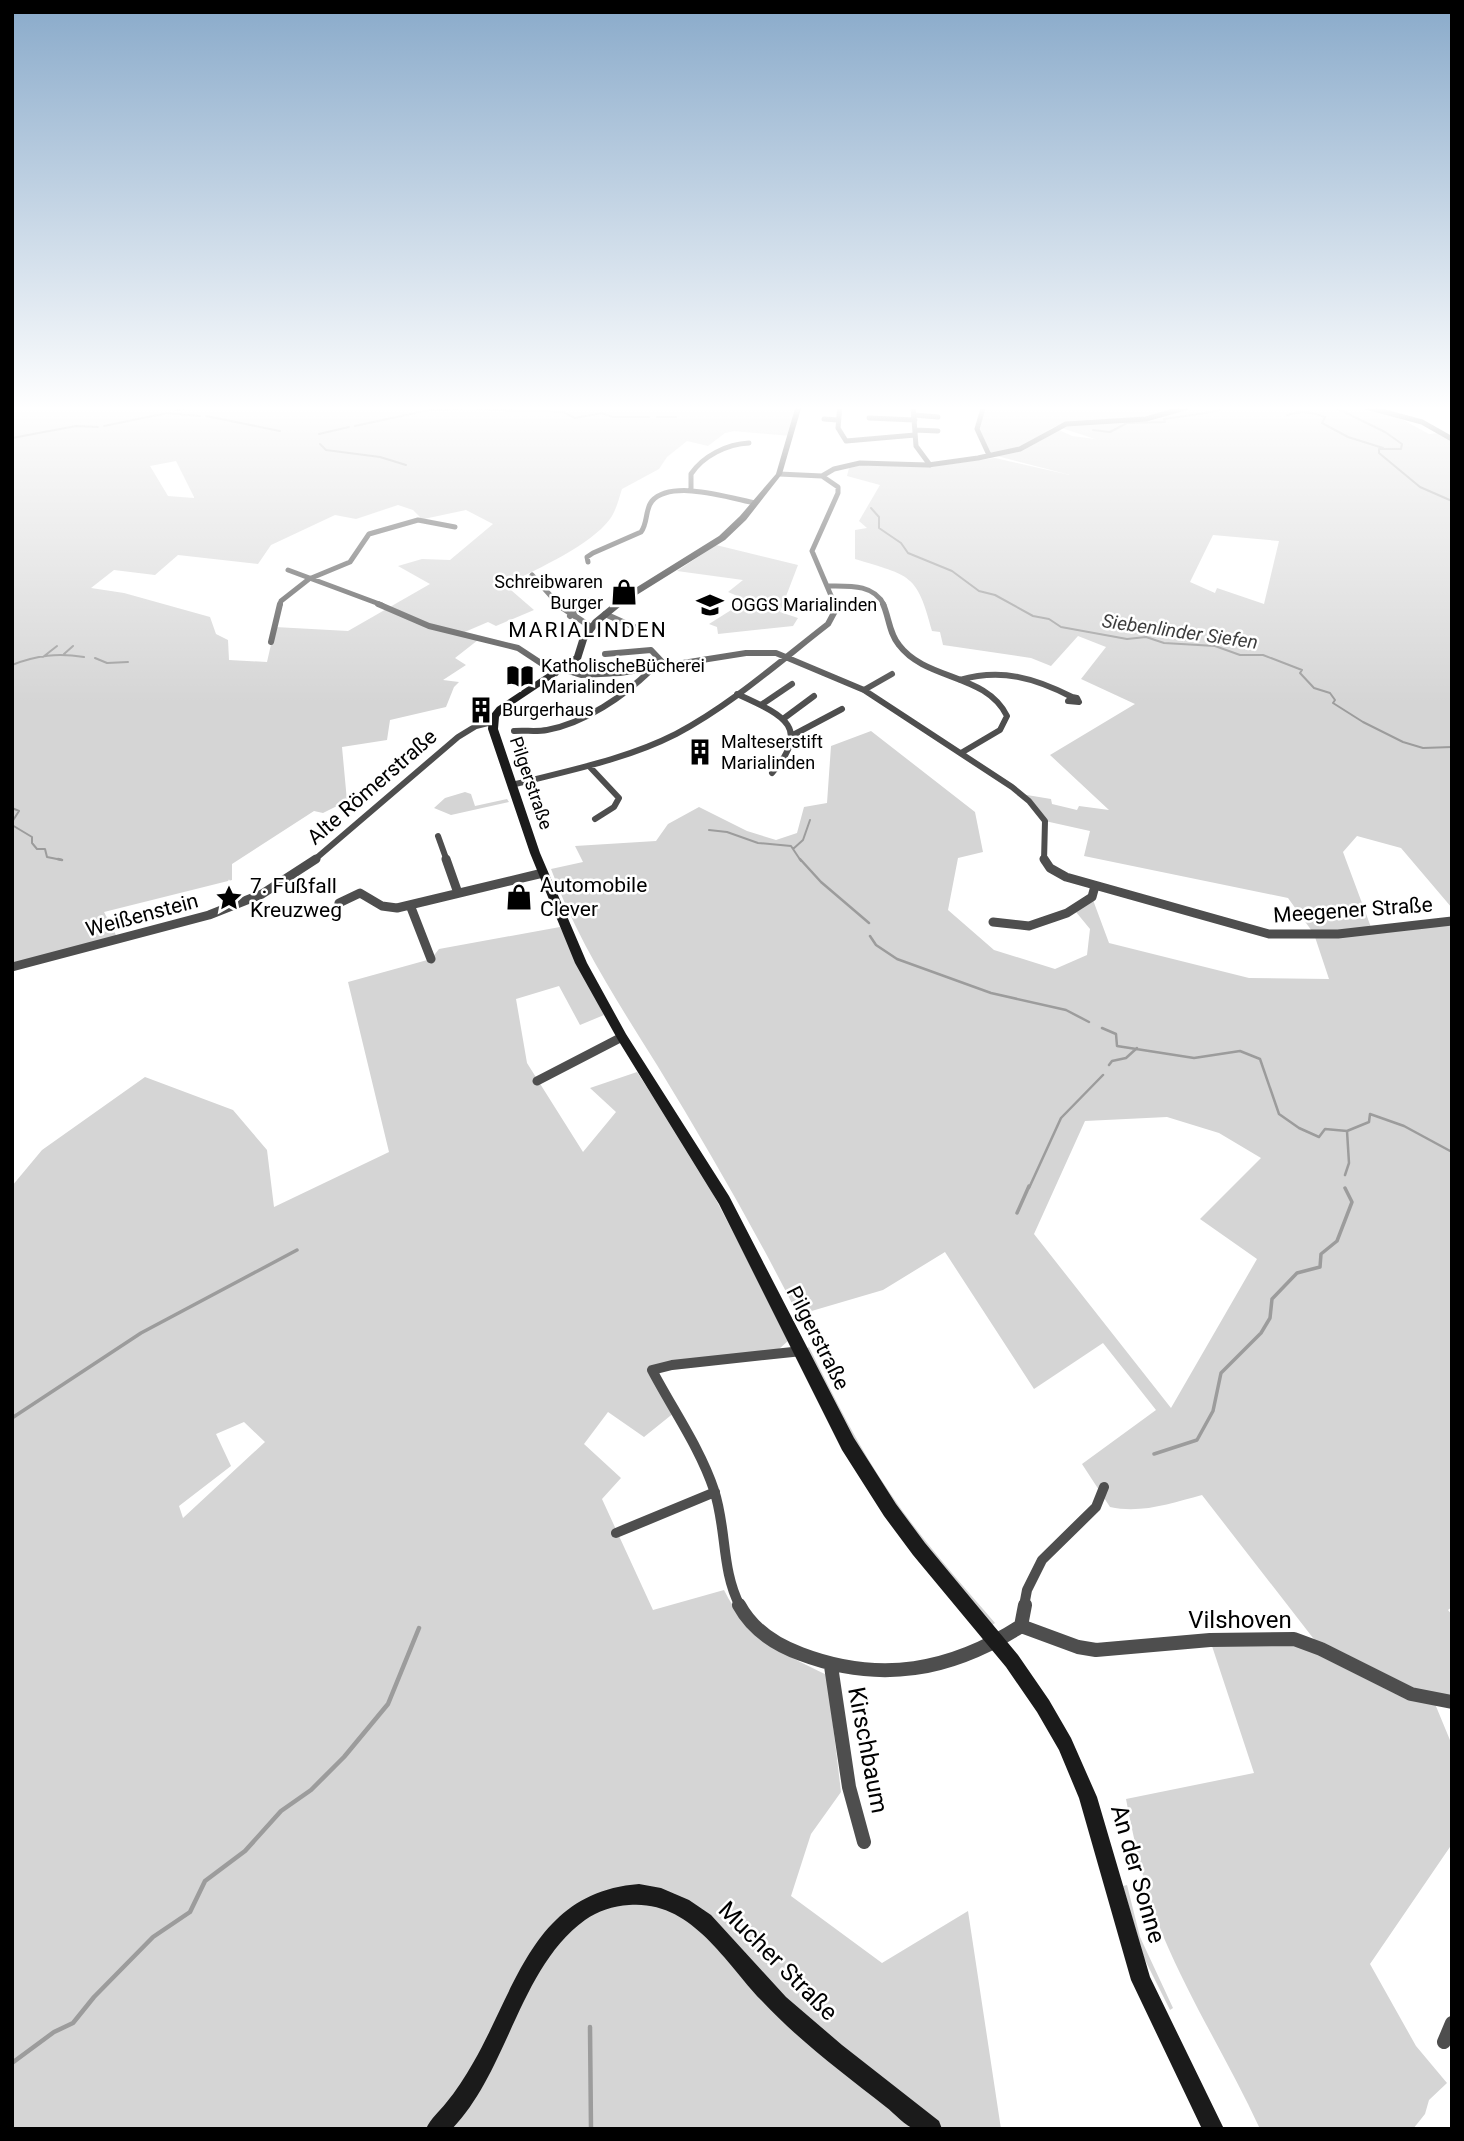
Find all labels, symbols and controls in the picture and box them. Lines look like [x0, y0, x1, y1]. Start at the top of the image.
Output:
place label: Schreibwaren Burger [494, 571, 603, 613]
shop icon: Schreibwaren Burger [609, 577, 639, 607]
school or university icon: OGGS Marialinden [695, 590, 725, 620]
place label: OGGS Marialinden [731, 594, 877, 615]
water label: Siebenlinder Siefen [1101, 609, 1259, 654]
district label: MARIALINDEN [508, 618, 668, 642]
place label: KatholischeBücherei Marialinden [541, 655, 705, 697]
library icon: KatholischeBücherei Marialinden [505, 661, 535, 691]
building icon: Burgerhaus [466, 695, 496, 725]
place label: Burgerhaus [502, 699, 594, 720]
street label: Alte Römerstraße [303, 724, 441, 850]
place label: Malteserstift Marialinden [721, 731, 823, 773]
street label: Pilgerstraße [506, 734, 557, 832]
building icon: Malteserstift Marialinden [685, 737, 715, 767]
place label: Automobile Clever [540, 873, 647, 921]
place label: 7. Fußfall Kreuzweg [250, 874, 342, 922]
shop icon: Automobile Clever [504, 882, 534, 912]
place icon: 7. Fußfall Kreuzweg [214, 883, 244, 913]
street label: Weißenstein [83, 888, 201, 942]
street label: Meegener Straße [1273, 892, 1433, 928]
street label: Pilgerstraße [782, 1282, 854, 1394]
street label: Vilshoven [1188, 1606, 1292, 1634]
street label: Kirschbaum [842, 1684, 894, 1816]
street label: An der Sonne [1105, 1802, 1171, 1946]
street label: Mucher Straße [713, 1896, 843, 2026]

